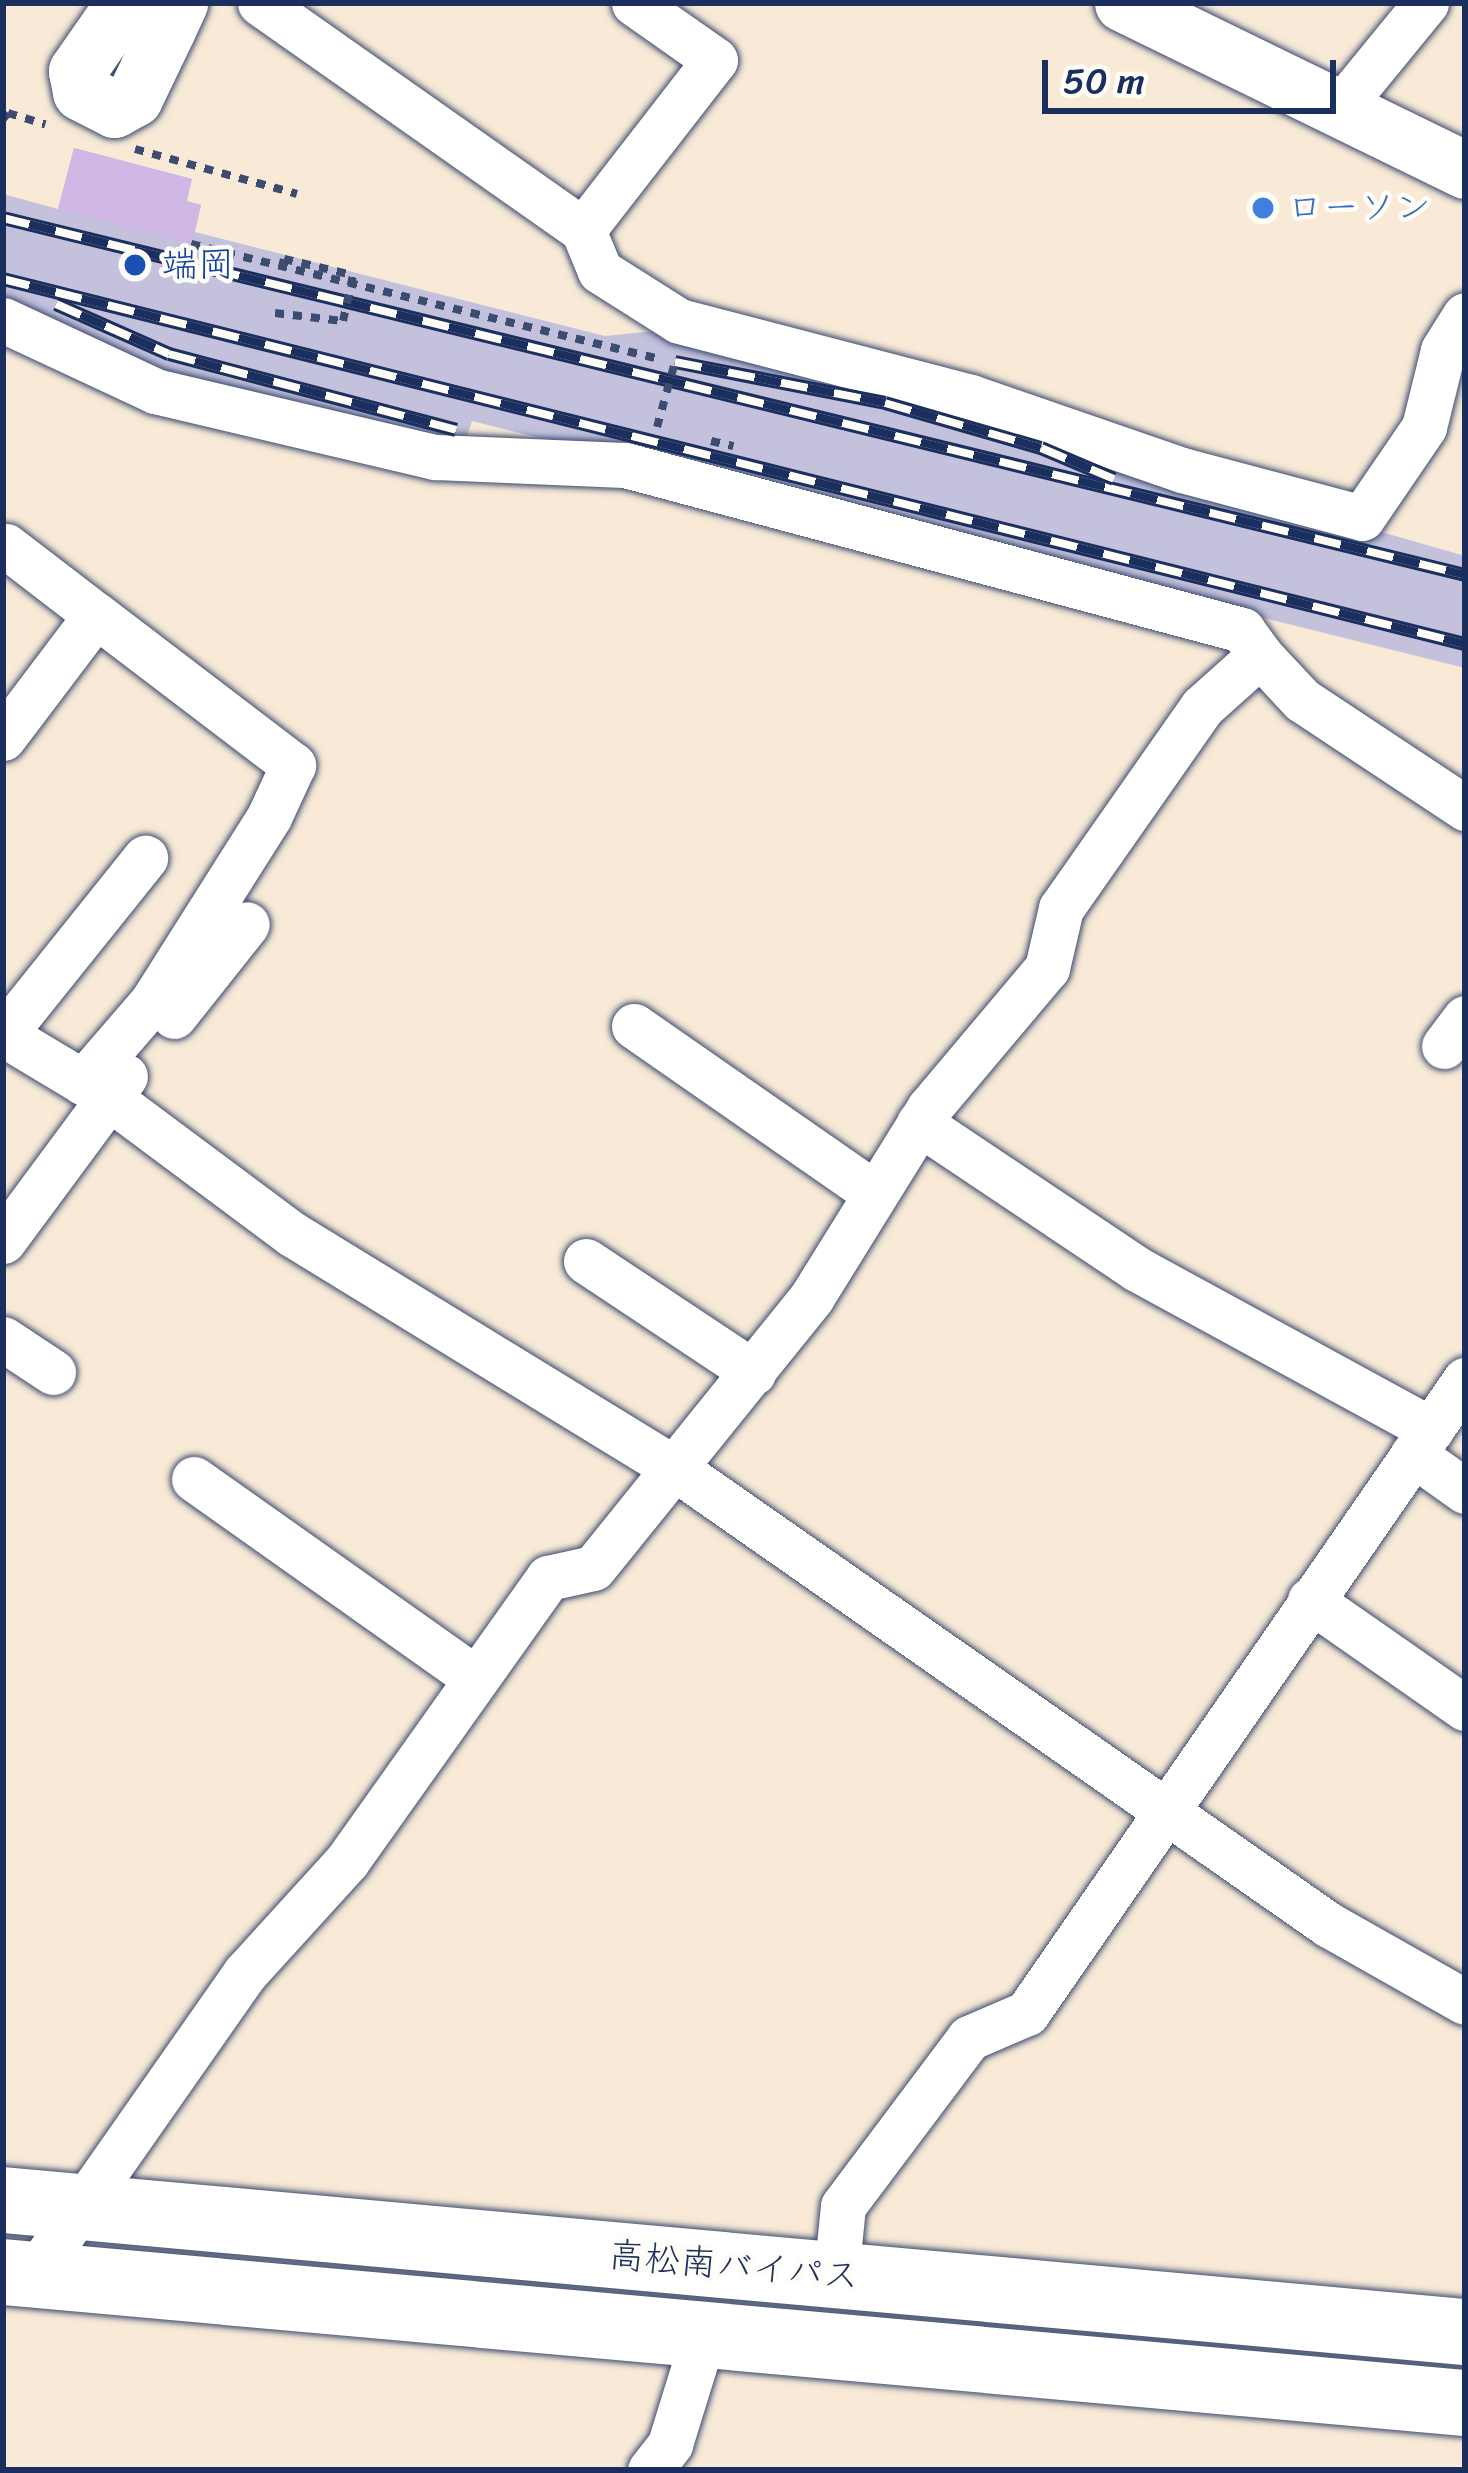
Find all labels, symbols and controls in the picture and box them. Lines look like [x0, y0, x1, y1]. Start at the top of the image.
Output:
scale bar [1048, 36, 1342, 110]
text: 50 m [1063, 49, 1145, 113]
place label: ローソン [1287, 186, 1431, 230]
marker: ローソン [1250, 195, 1276, 221]
place label: 端岡 [162, 243, 234, 287]
marker: 端岡 [119, 249, 151, 281]
street label: 高松南バイパス [607, 2234, 861, 2298]

